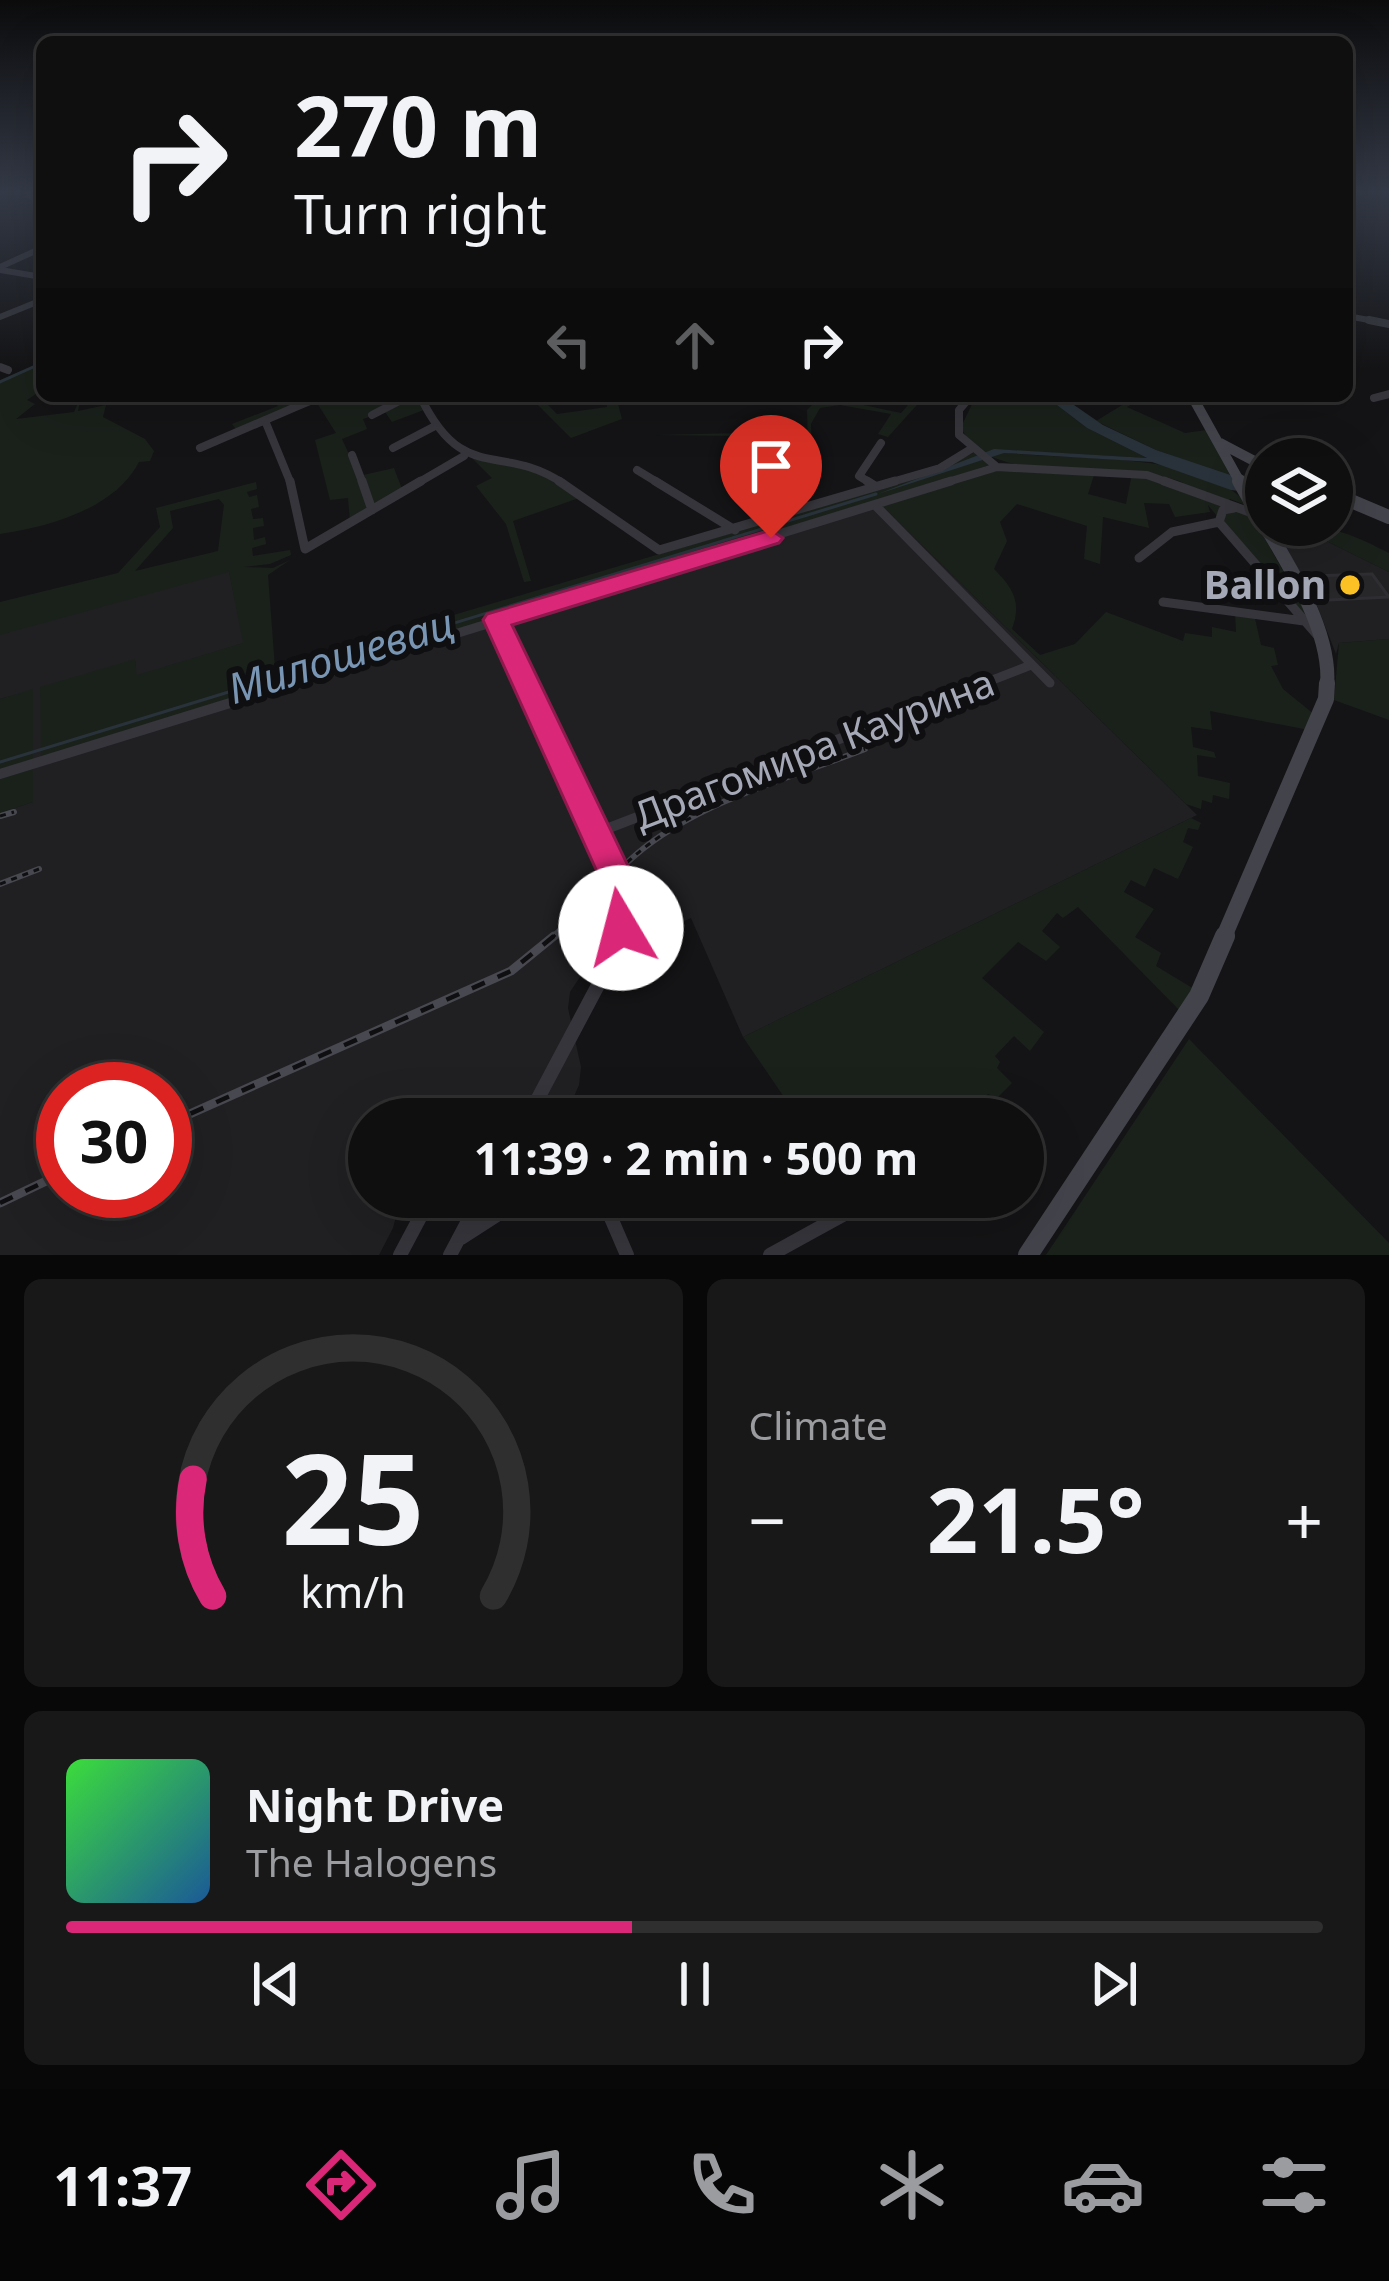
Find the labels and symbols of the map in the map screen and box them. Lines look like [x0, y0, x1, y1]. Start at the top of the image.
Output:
pin [720, 415, 822, 538]
place label: Ballon [1204, 557, 1326, 610]
marker: Ballon [1337, 572, 1363, 598]
water label: Милошевац [221, 593, 461, 716]
street label: Драгомира Каурина [626, 654, 1001, 841]
position arrow [558, 865, 684, 991]
speed limit sign: 30 [36, 1062, 192, 1218]

